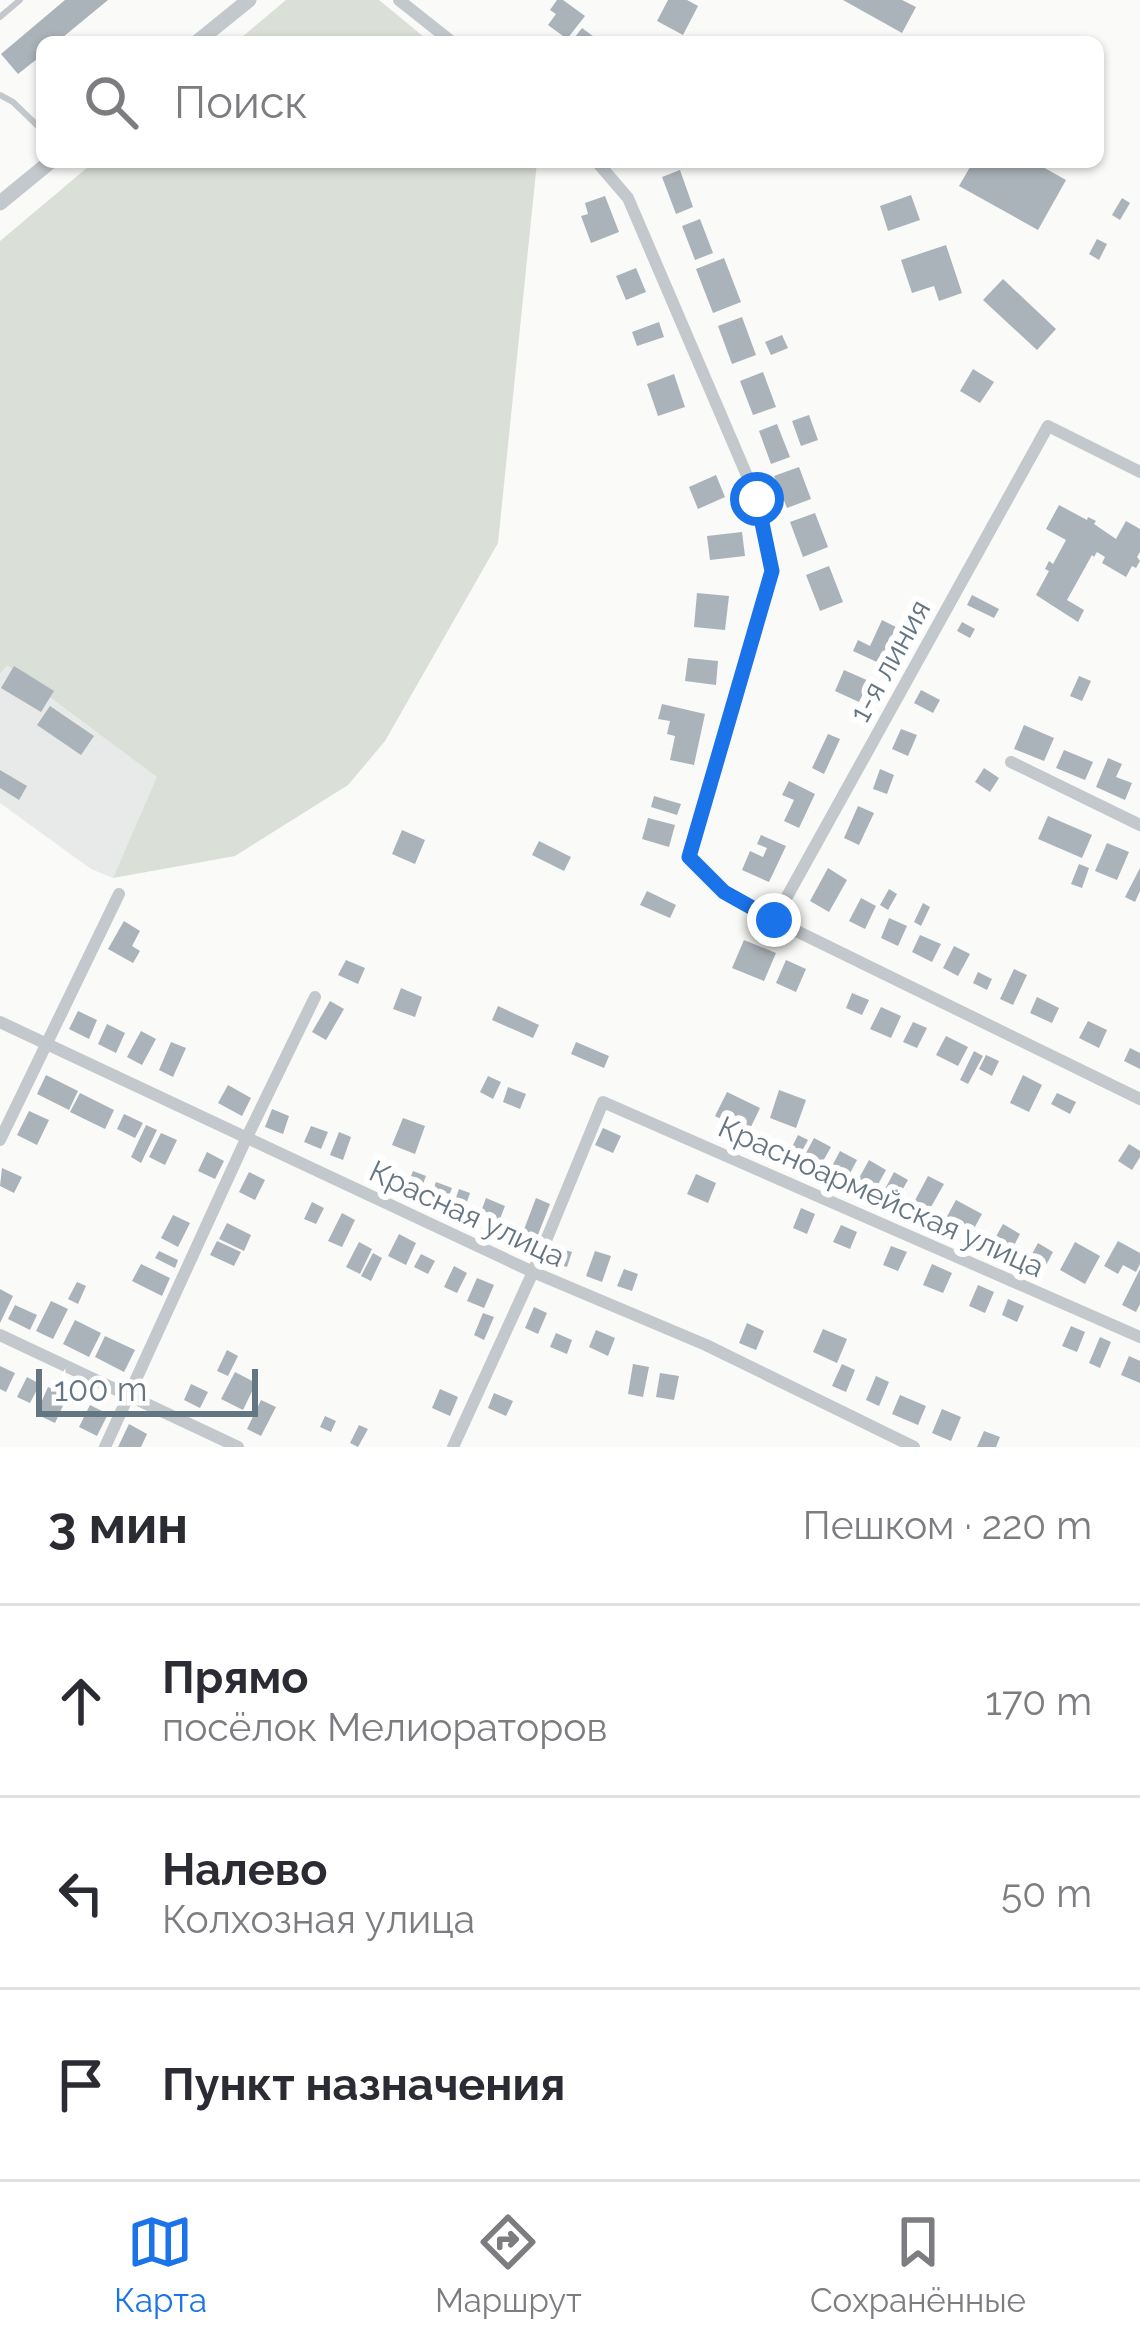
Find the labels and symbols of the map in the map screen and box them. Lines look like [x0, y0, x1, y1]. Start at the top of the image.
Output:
route start [730, 472, 784, 526]
street label: 1-я линия [842, 594, 937, 728]
route end [747, 893, 801, 947]
street label: Красноармейская улица [713, 1109, 1049, 1284]
street label: Красная улица [364, 1153, 570, 1274]
scale bar [36, 1363, 258, 1416]

